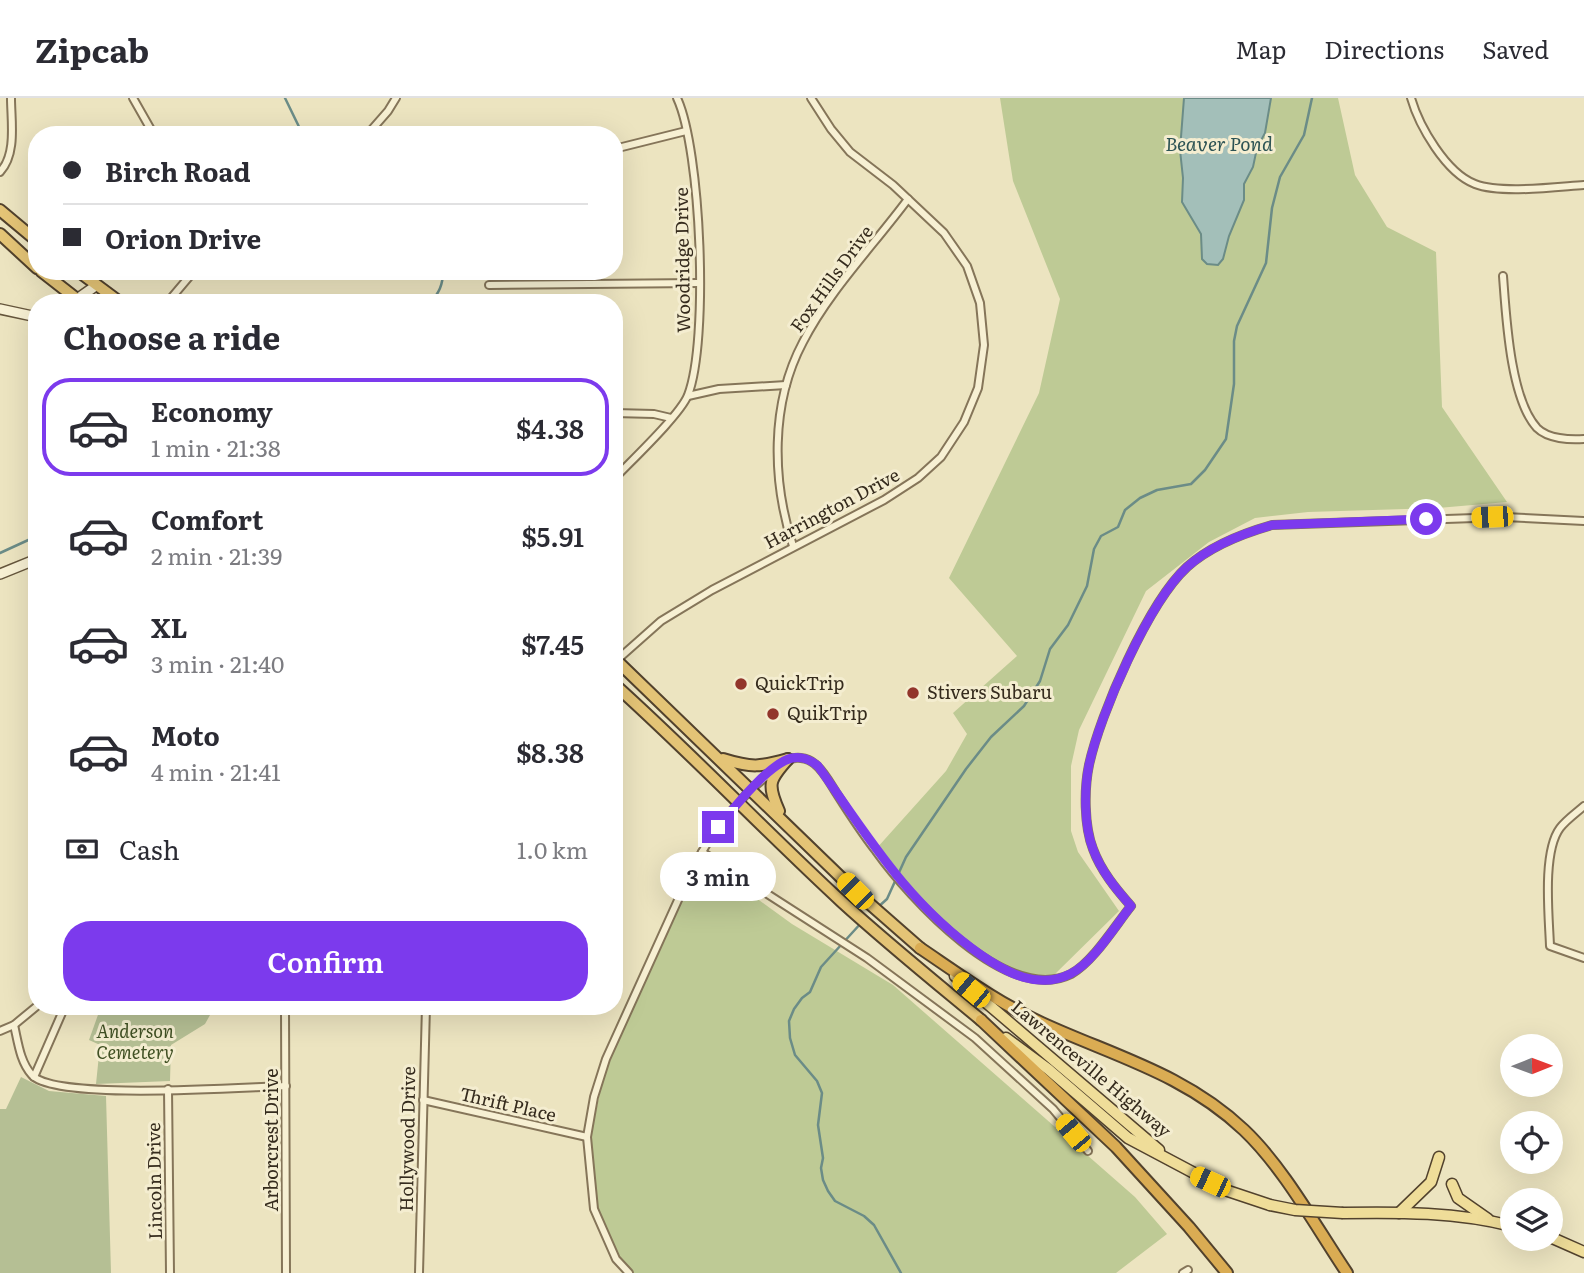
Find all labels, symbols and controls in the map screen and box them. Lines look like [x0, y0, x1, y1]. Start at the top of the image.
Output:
text: Zipcab [35, 24, 149, 73]
text: Map [1235, 31, 1286, 66]
text: Directions [1324, 31, 1444, 66]
text: Saved [1482, 31, 1549, 66]
water label: Beaver Pond [1165, 129, 1273, 157]
text: Birch Road [105, 151, 250, 190]
street label: Woodridge Drive [667, 187, 696, 333]
text: Orion Drive [105, 218, 261, 257]
street label: Fox Hills Drive [783, 219, 879, 337]
text: Choose a ride [63, 312, 280, 360]
text: Economy [151, 391, 273, 430]
icon: car [67, 396, 130, 459]
text: $4.38 [516, 408, 584, 447]
text: 1 min · 21:38 [151, 430, 281, 464]
street label: Harrington Drive [759, 461, 904, 555]
text: Comfort [151, 499, 263, 538]
route start [1410, 503, 1442, 535]
icon: car [67, 504, 130, 567]
car [1471, 506, 1514, 528]
text: $5.91 [521, 516, 584, 555]
text: 2 min · 21:39 [151, 538, 282, 572]
text: XL [151, 607, 188, 646]
icon: car [67, 612, 130, 675]
text: $7.45 [521, 624, 584, 663]
text: 3 min · 21:40 [151, 646, 284, 680]
place label: QuickTrip [755, 669, 844, 696]
marker: QuickTrip [733, 676, 749, 692]
place label: Stivers Subaru [927, 678, 1052, 705]
marker: Stivers Subaru [905, 685, 921, 701]
place label: QuikTrip [787, 699, 868, 726]
marker: QuikTrip [765, 706, 781, 722]
text: Moto [151, 715, 220, 754]
icon: car [67, 720, 130, 783]
text: $8.38 [516, 732, 584, 771]
text: 4 min · 21:41 [151, 754, 281, 788]
route end [702, 811, 734, 843]
text: Cash [119, 829, 180, 868]
icon: cash [63, 830, 101, 868]
text: 1.0 km [517, 832, 588, 866]
callout: 3 min [660, 852, 776, 900]
text: 3 min [686, 859, 750, 893]
car [833, 869, 878, 913]
button: Confirm [63, 921, 588, 1001]
car [949, 968, 994, 1012]
street label: Lawrenceville Highway [1006, 993, 1178, 1143]
park label: Anderson Cemetery [96, 1017, 174, 1065]
north arrow [1500, 1034, 1563, 1097]
map controls [1500, 1034, 1563, 1251]
street label: Hollywood Drive [392, 1066, 421, 1212]
street label: Arborcrest Drive [257, 1068, 284, 1212]
street label: Thrift Place [457, 1079, 559, 1128]
car [1052, 1110, 1095, 1156]
button: locate [1500, 1111, 1563, 1174]
street label: Lincoln Drive [139, 1122, 168, 1240]
car [1187, 1164, 1234, 1200]
button: layers [1500, 1188, 1563, 1251]

